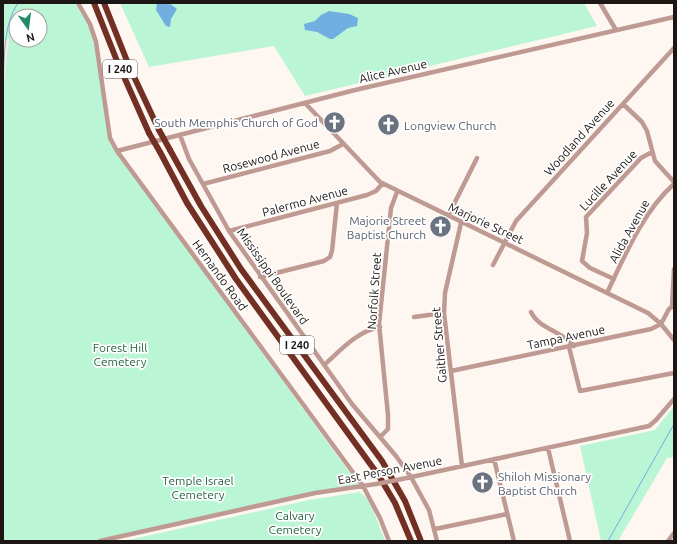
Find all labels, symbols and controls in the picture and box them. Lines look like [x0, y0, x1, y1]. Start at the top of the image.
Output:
north arrow [8, 8, 48, 48]
text: N [25, 31, 36, 45]
street label: Alice Avenue [358, 57, 428, 85]
road number: I 240 [103, 60, 137, 78]
street label: Woodland Avenue [541, 96, 617, 178]
church icon: South Memphis Church of God [321, 109, 347, 135]
church icon: Longview Church [376, 112, 402, 138]
place label: South Memphis Church of God [154, 116, 318, 129]
place label: Longview Church [404, 119, 496, 132]
street label: Rosewood Avenue [221, 137, 321, 175]
street label: Lucille Avenue [577, 147, 639, 213]
street label: Palermo Avenue [261, 183, 349, 219]
street label: Alida Avenue [606, 197, 652, 265]
street label: Marjorie Street [446, 200, 526, 246]
place label: Majorie Street Baptist Church [347, 214, 426, 241]
church icon: Majorie Street Baptist Church [428, 214, 454, 240]
street label: Mississippi Boulevard [235, 225, 311, 327]
street label: Hernando Road [190, 237, 250, 313]
street label: Norfolk Street [365, 252, 383, 330]
street label: Gaither Street [429, 306, 449, 383]
street label: Tampa Avenue [526, 322, 606, 352]
road number: I 240 [280, 336, 314, 354]
park label: Forest Hill Cemetery [93, 341, 147, 368]
street label: East Person Avenue [337, 454, 443, 486]
church icon: Shiloh Missionary Baptist Church [470, 470, 496, 496]
place label: Shiloh Missionary Baptist Church [498, 470, 591, 497]
park label: Temple Israel Cemetery [162, 474, 234, 501]
park label: Calvary Cemetery [269, 509, 322, 536]

